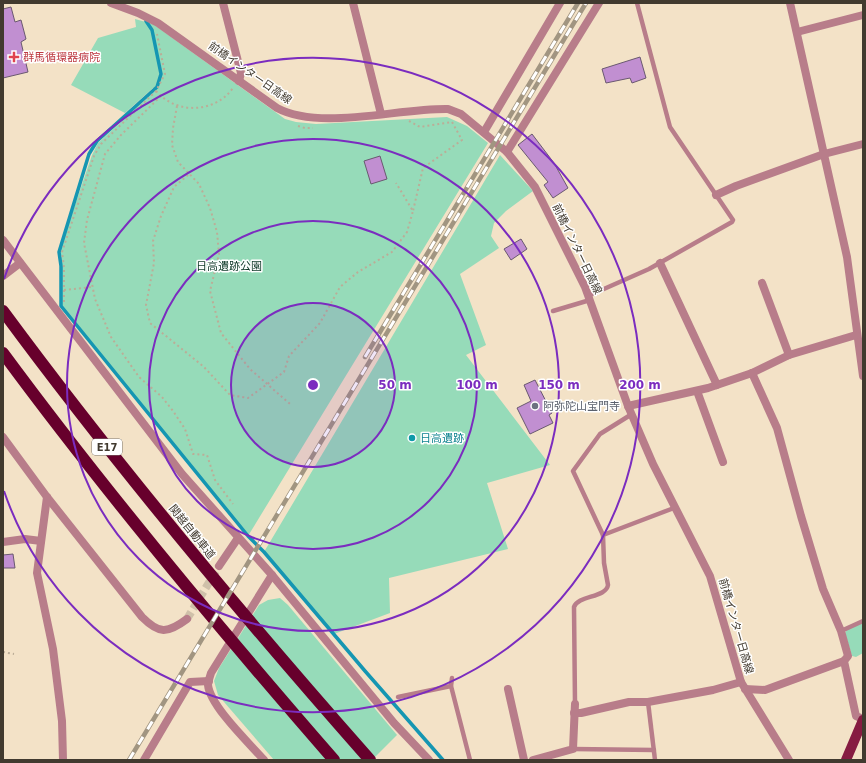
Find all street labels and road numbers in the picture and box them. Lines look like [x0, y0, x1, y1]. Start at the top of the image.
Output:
street label: 前橋インター日高線 [206, 39, 294, 107]
street label: 前橋インター日高線 [549, 202, 605, 296]
road number: E17 [92, 439, 122, 455]
street label: 関越自動車道 [166, 502, 218, 562]
street label: 前橋インター日高線 [716, 577, 756, 675]

